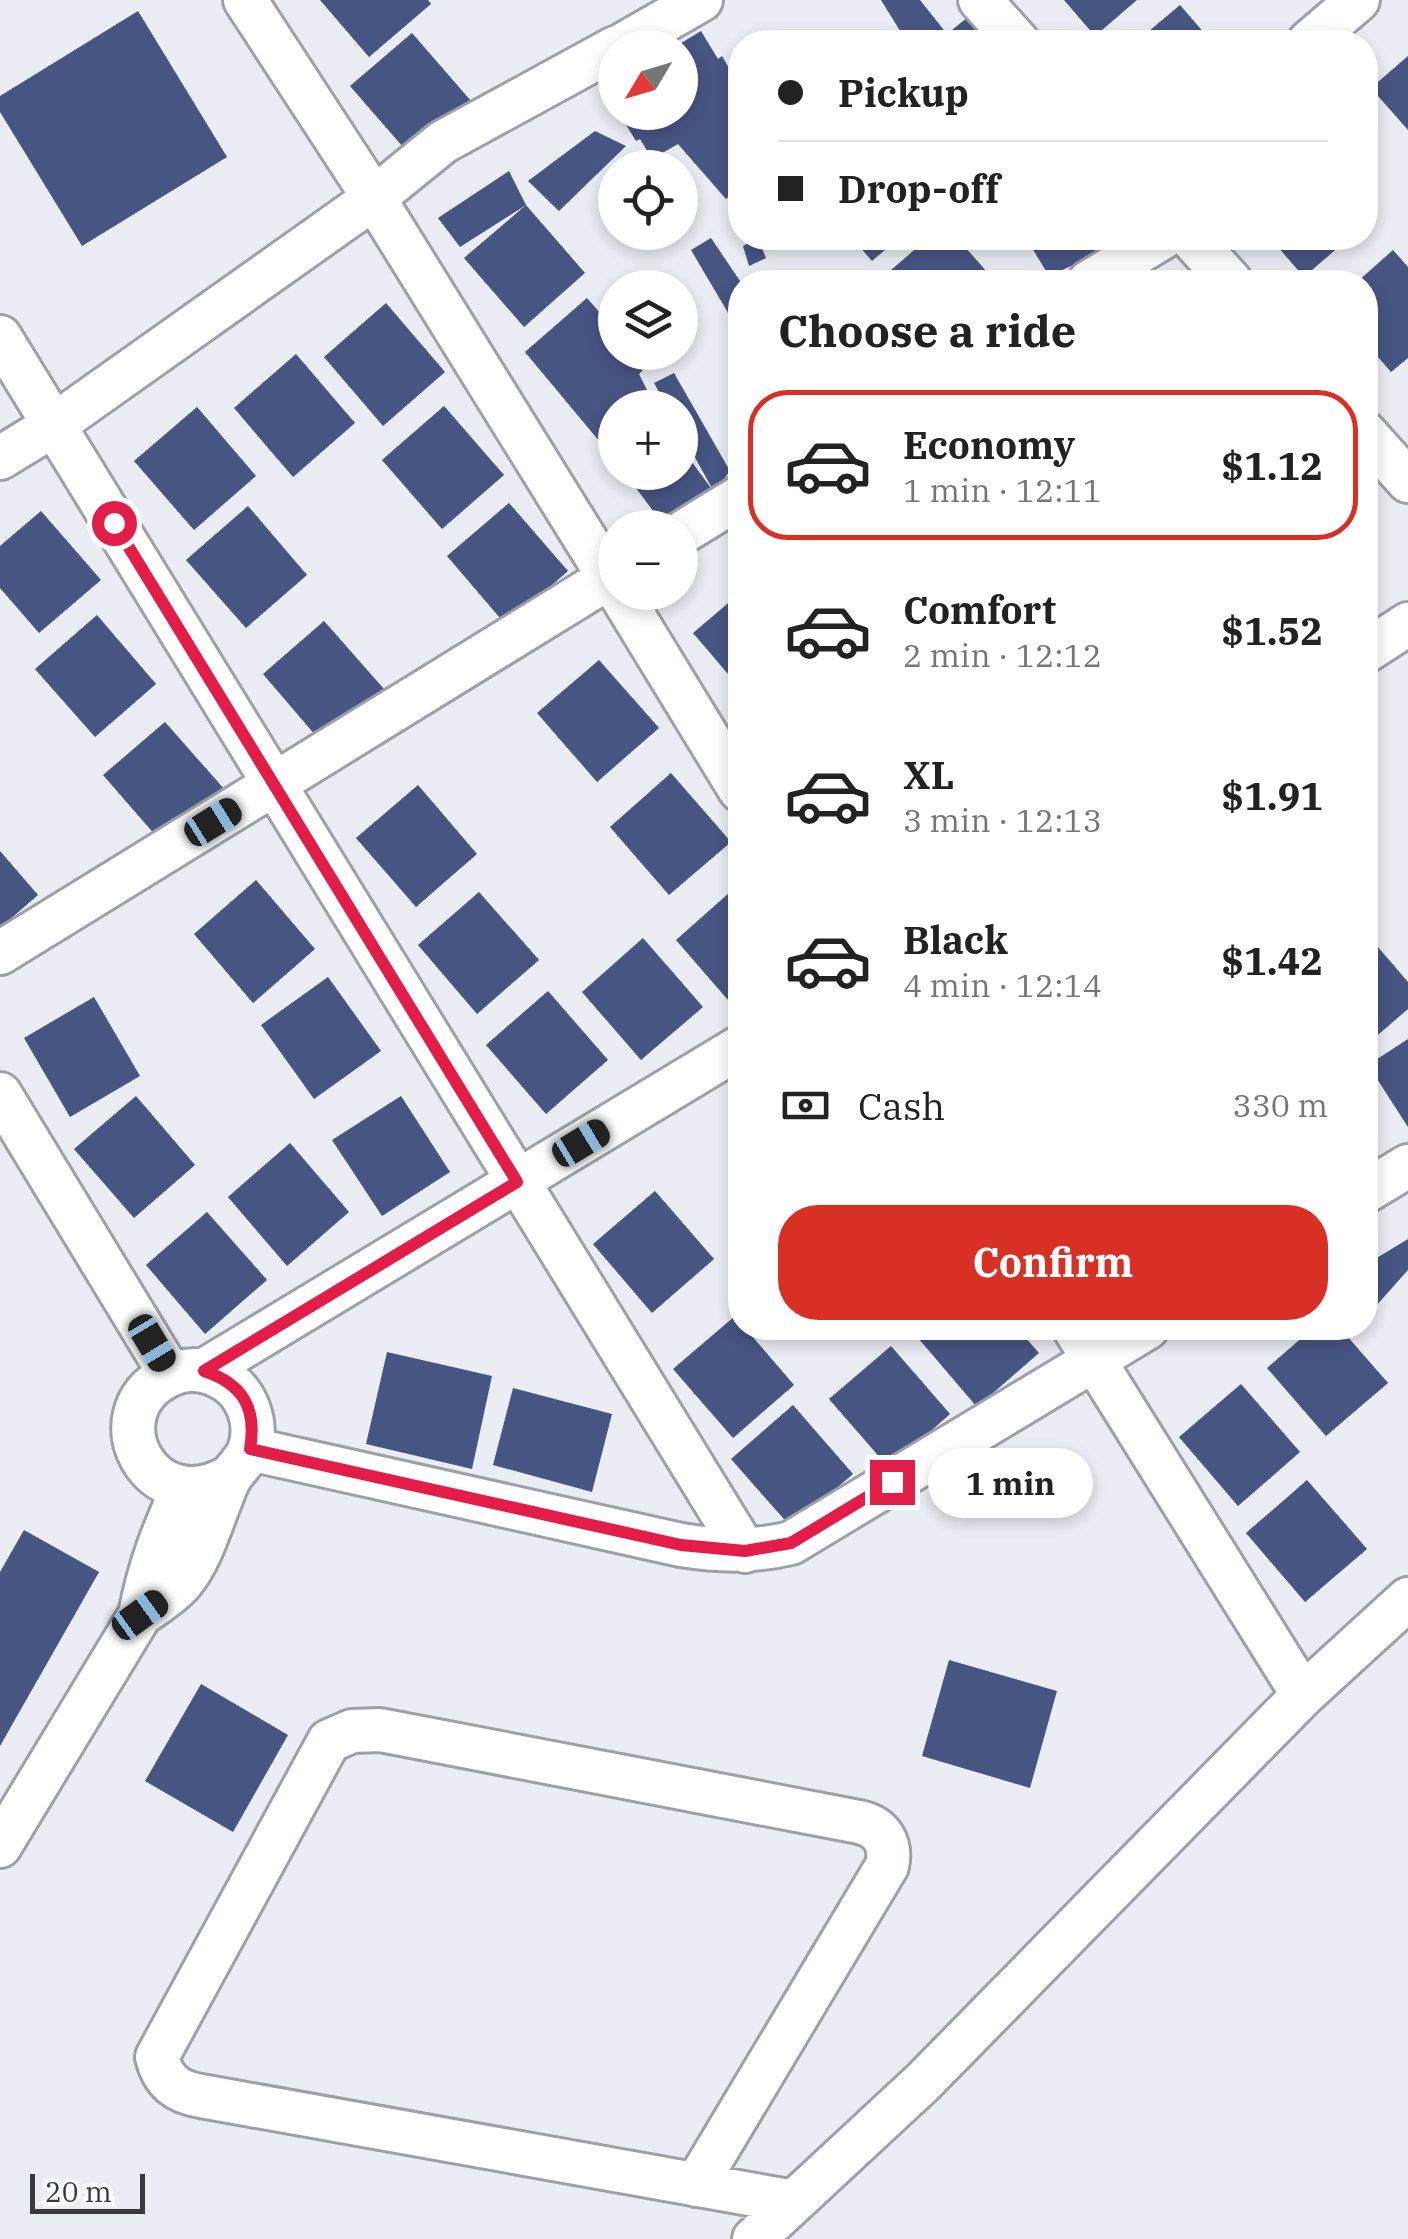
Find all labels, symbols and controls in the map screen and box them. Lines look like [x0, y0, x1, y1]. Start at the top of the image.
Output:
north arrow [598, 30, 698, 130]
map controls [598, 30, 698, 610]
text: Pickup [838, 68, 969, 117]
button: locate [598, 150, 698, 250]
text: Drop-off [838, 164, 1000, 213]
button: layers [598, 270, 698, 370]
text: Choose a ride [778, 301, 1076, 359]
button: + [598, 390, 698, 490]
icon: car [783, 420, 873, 510]
text: Economy [903, 420, 1075, 469]
text: $1.12 [1221, 441, 1323, 490]
text: 1 min · 12:11 [903, 469, 1102, 511]
route start [92, 501, 137, 546]
button: − [598, 510, 698, 610]
icon: car [783, 585, 873, 675]
text: Comfort [903, 585, 1056, 634]
text: $1.52 [1221, 606, 1323, 655]
text: 2 min · 12:12 [903, 634, 1102, 676]
icon: car [783, 750, 873, 840]
text: XL [903, 750, 954, 799]
text: $1.91 [1221, 771, 1323, 820]
car [180, 793, 246, 851]
text: 3 min · 12:13 [903, 799, 1102, 841]
icon: car [783, 915, 873, 1005]
text: Black [903, 915, 1008, 964]
text: $1.42 [1221, 936, 1323, 985]
text: 4 min · 12:14 [903, 964, 1102, 1006]
icon: cash [778, 1078, 833, 1133]
text: Cash [858, 1081, 945, 1130]
text: 330 m [1232, 1084, 1328, 1126]
car [548, 1115, 614, 1171]
button: Confirm [778, 1205, 1328, 1320]
car [124, 1310, 180, 1376]
callout: 1 min [927, 1447, 1092, 1517]
route end [870, 1460, 915, 1505]
text: 1 min [966, 1462, 1055, 1504]
car [107, 1585, 173, 1645]
scale bar [30, 2169, 145, 2214]
text: 20 m [45, 2173, 112, 2210]

